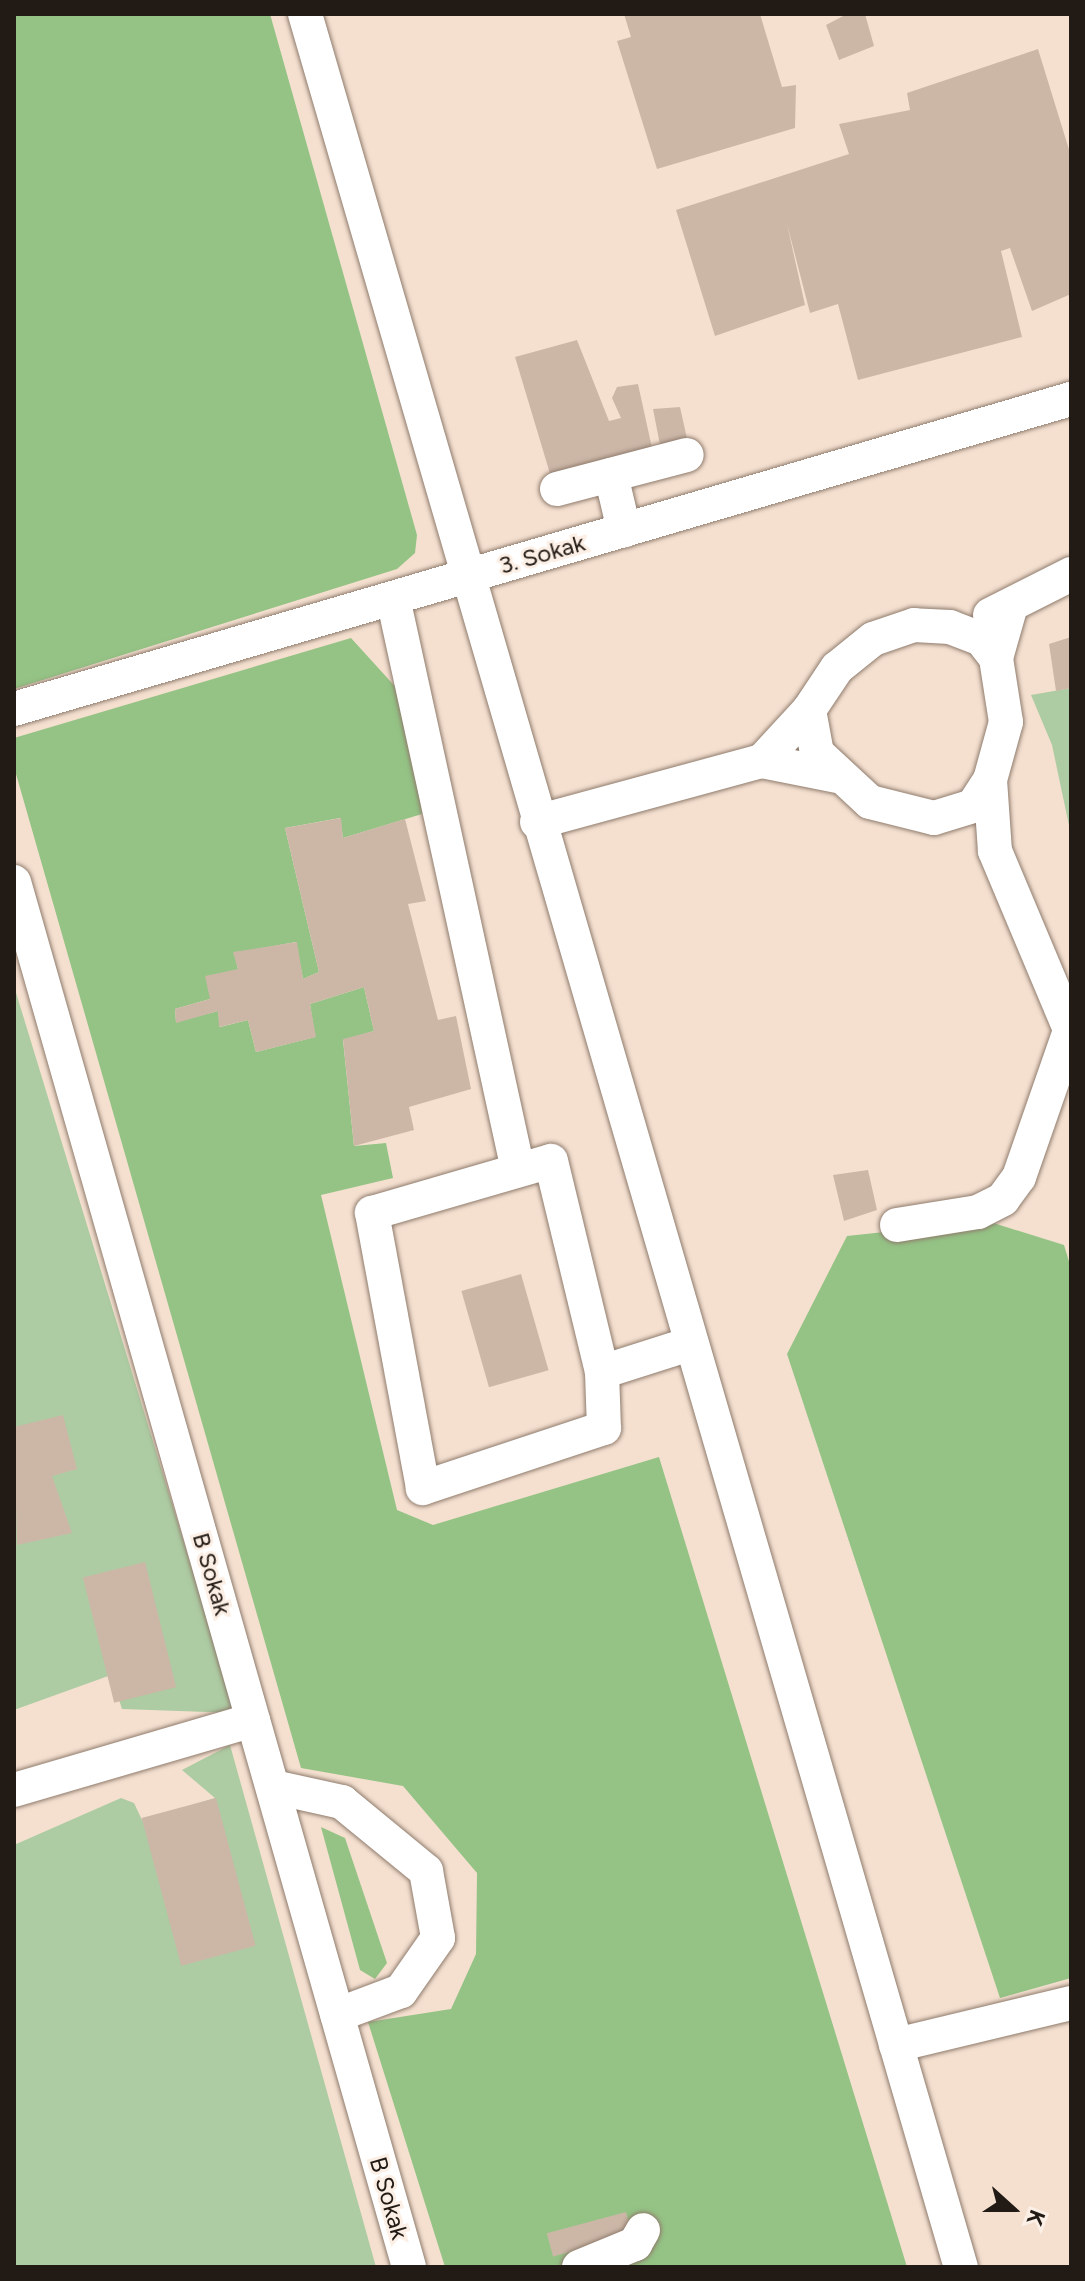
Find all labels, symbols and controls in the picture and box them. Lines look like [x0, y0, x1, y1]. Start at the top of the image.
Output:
street label: 3. Sokak [496, 528, 588, 580]
street label: B Sokak [187, 1529, 237, 1619]
street label: B Sokak [364, 2153, 414, 2243]
north arrow [973, 2169, 1053, 2249]
text: K [1021, 2206, 1051, 2229]

